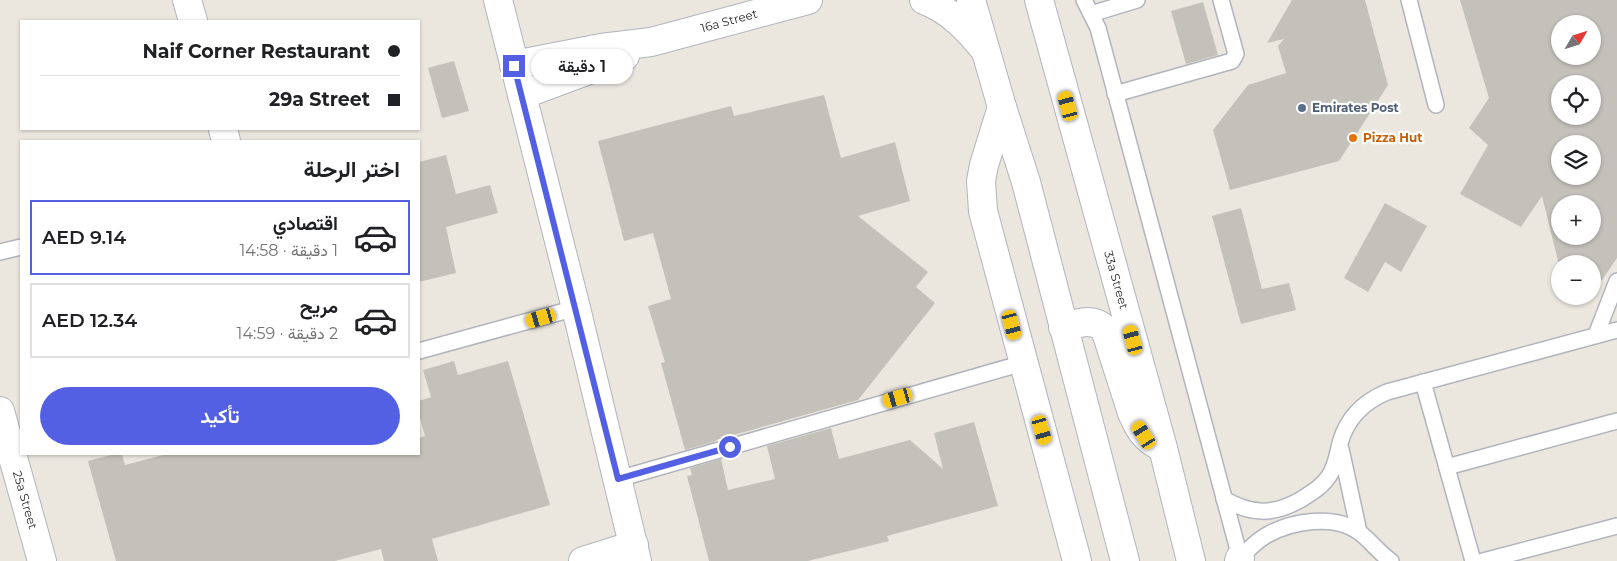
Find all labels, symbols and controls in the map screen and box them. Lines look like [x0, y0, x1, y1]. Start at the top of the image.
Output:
street label: 16a Street [699, 6, 759, 35]
north arrow [1551, 15, 1601, 65]
map controls [1551, 15, 1601, 305]
text: Naif Corner Restaurant [142, 40, 370, 63]
callout: 1 دقيقة [532, 48, 634, 84]
route end [503, 55, 525, 77]
text: 1 دقيقة [558, 57, 606, 76]
button: locate [1551, 75, 1601, 125]
text: 29a Street [269, 88, 370, 111]
car [1056, 90, 1079, 122]
place label: Emirates Post [1312, 100, 1400, 115]
marker: Emirates Post [1296, 102, 1308, 114]
place label: Pizza Hut [1363, 130, 1423, 145]
marker: Pizza Hut [1347, 132, 1359, 144]
button: layers [1551, 135, 1601, 185]
text: اختر الرحلة [304, 156, 400, 183]
button: + [1551, 195, 1601, 245]
text: اقتصادي [273, 212, 338, 235]
icon: car [353, 215, 398, 260]
text: AED 9.14 [42, 226, 126, 249]
text: 1 دقيقة · 14:58 [239, 241, 338, 260]
street label: 33a Street [1101, 249, 1132, 311]
button: − [1551, 255, 1601, 305]
text: مريح [300, 295, 338, 318]
icon: car [353, 298, 398, 343]
car [524, 307, 557, 329]
text: AED 12.34 [42, 309, 137, 332]
car [1000, 309, 1023, 341]
text: 2 دقيقة · 14:59 [237, 324, 338, 343]
car [1121, 324, 1144, 356]
button: تأكيد [40, 387, 400, 445]
car [881, 387, 914, 409]
car [1030, 414, 1053, 446]
car [1129, 418, 1158, 452]
route start [719, 436, 741, 458]
street label: 25a Street [10, 469, 41, 531]

